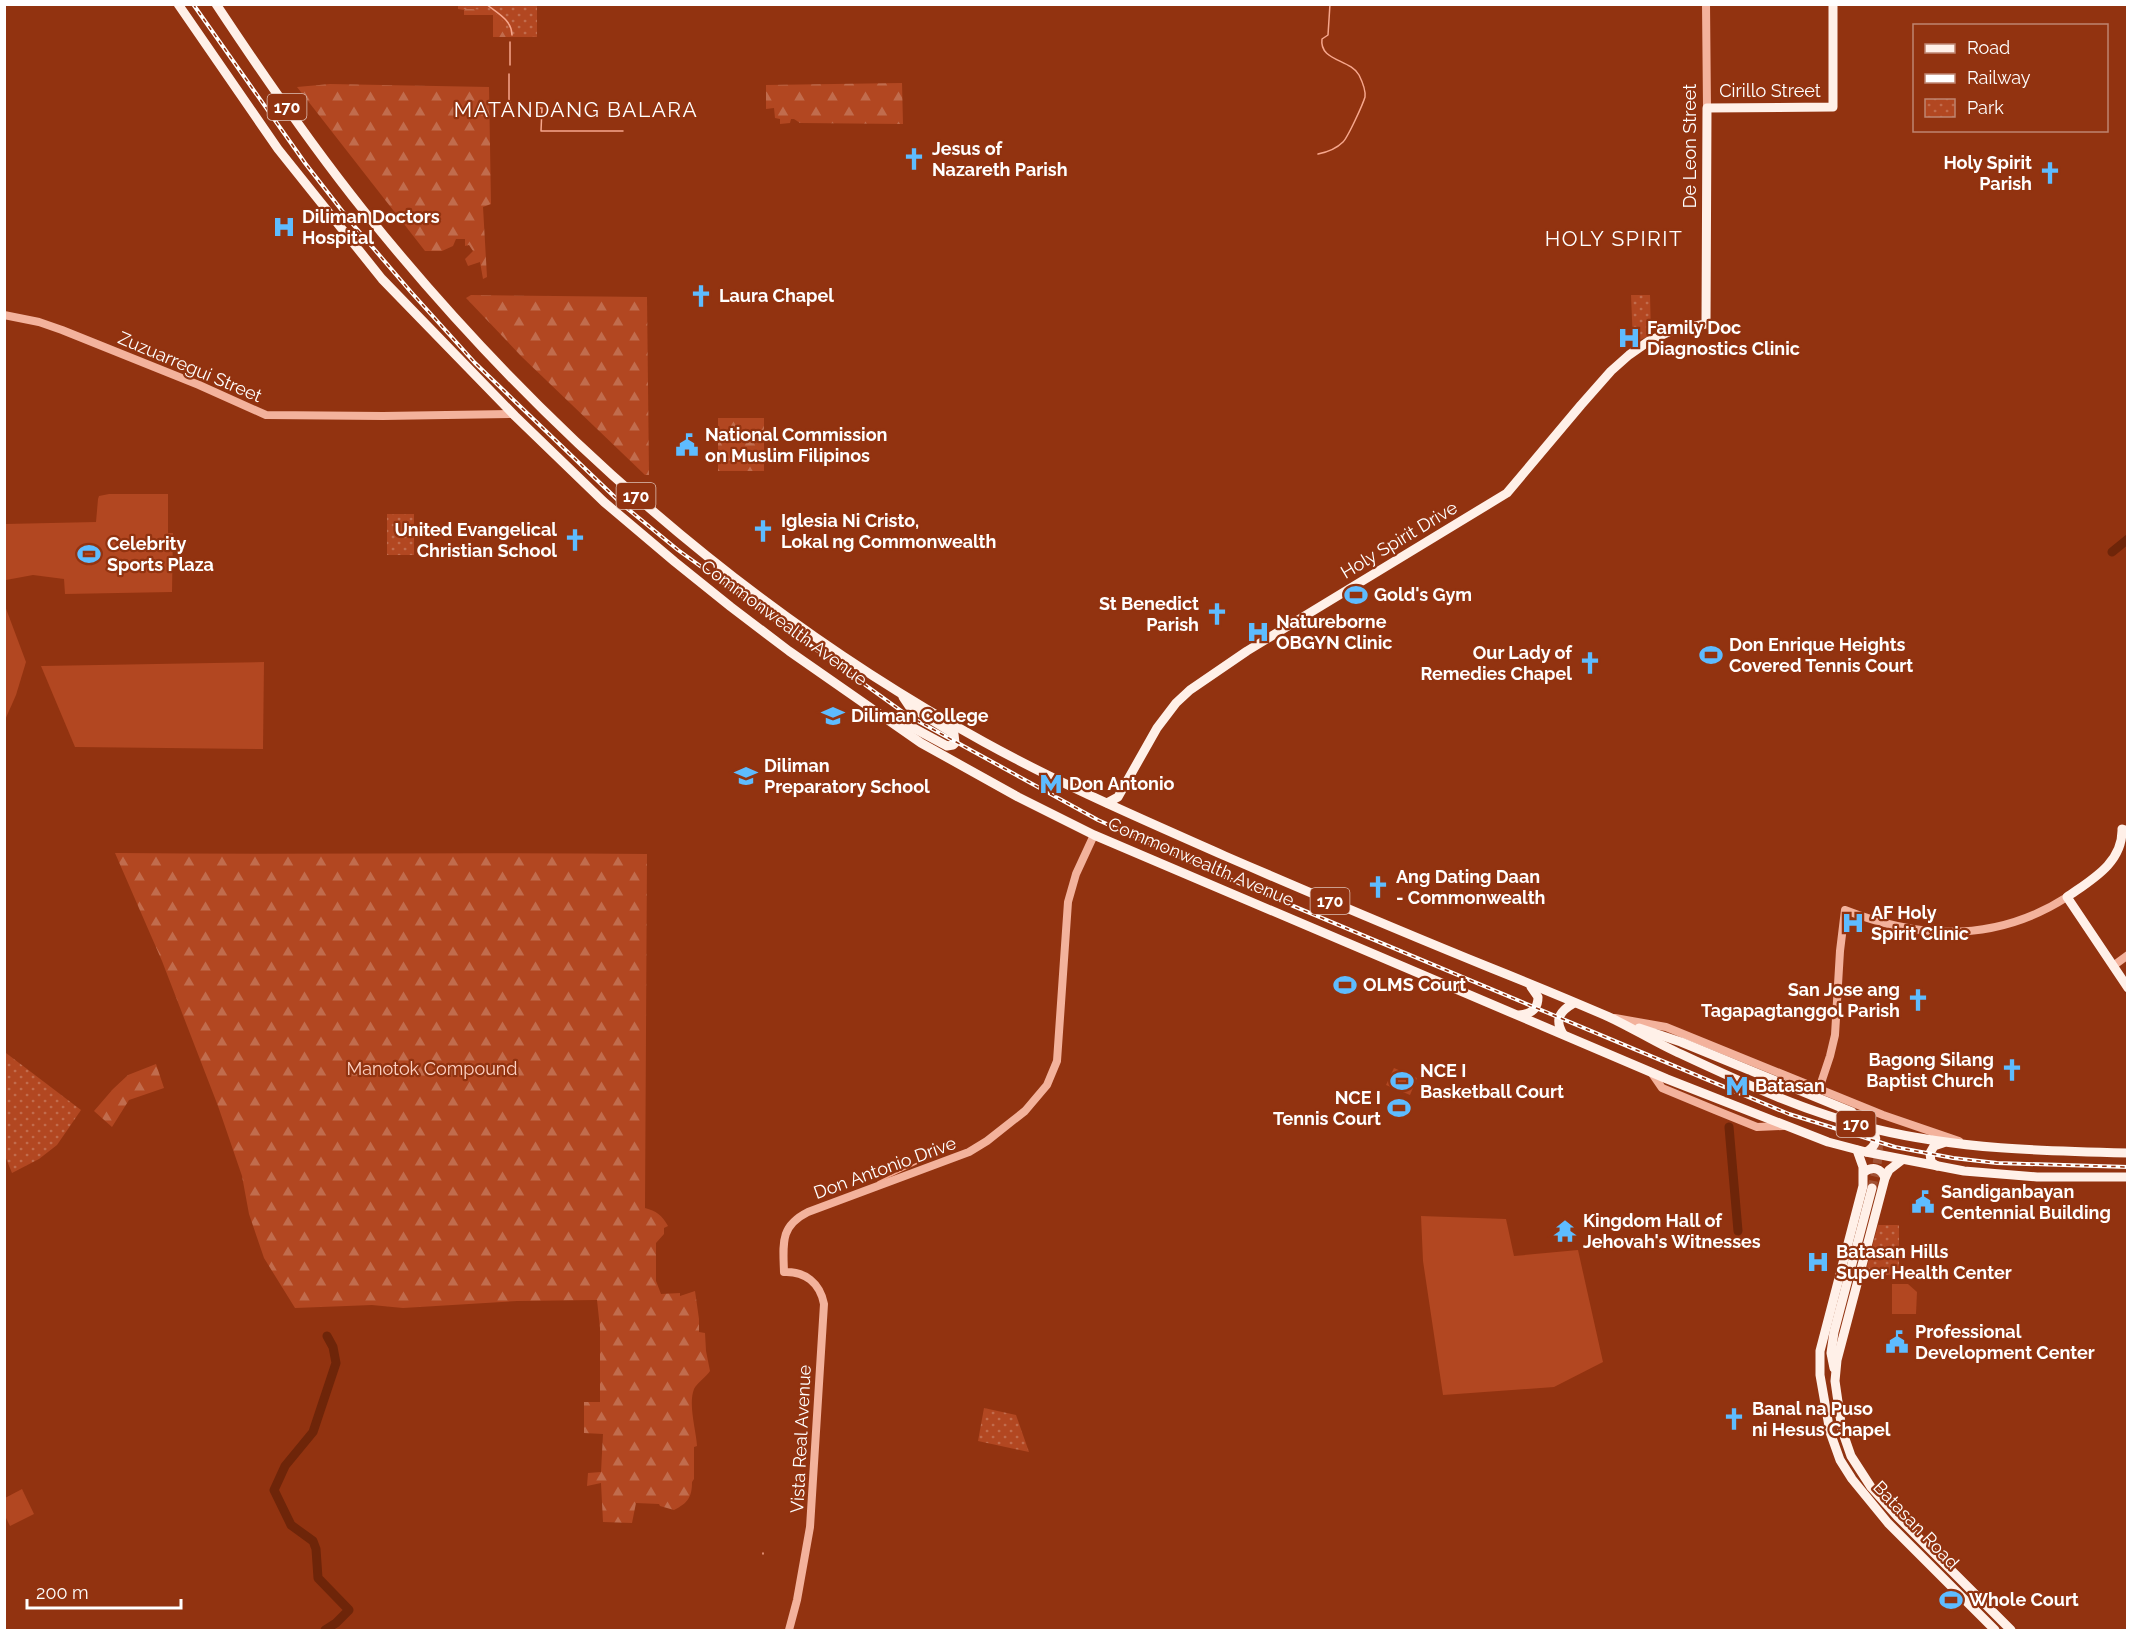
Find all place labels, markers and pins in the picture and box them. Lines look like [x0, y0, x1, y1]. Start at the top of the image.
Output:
place label: Jesus of Nazareth Parish [932, 138, 1068, 180]
church icon: Jesus of Nazareth Parish [901, 146, 927, 172]
place label: Holy Spirit Parish [1943, 152, 2032, 194]
church icon: Holy Spirit Parish [2037, 160, 2063, 186]
place label: Diliman Doctors Hospital [302, 206, 440, 248]
hospital icon: Diliman Doctors Hospital [271, 214, 297, 240]
church icon: Laura Chapel [688, 283, 714, 309]
place label: Laura Chapel [719, 285, 834, 306]
place label: Family Doc Diagnostics Clinic [1647, 317, 1800, 359]
hospital icon: Family Doc Diagnostics Clinic [1616, 325, 1642, 351]
place label: National Commission on Muslim Filipinos [705, 424, 888, 466]
public building icon: National Commission on Muslim Filipinos [674, 432, 700, 458]
place label: Iglesia Ni Cristo, Lokal ng Commonwealth [781, 510, 996, 552]
church icon: Iglesia Ni Cristo, Lokal ng Commonwealth [750, 518, 776, 544]
place label: United Evangelical Christian School [394, 519, 557, 561]
church icon: United Evangelical Christian School [562, 527, 588, 553]
place label: Celebrity Sports Plaza [107, 533, 214, 575]
sports icon: Celebrity Sports Plaza [76, 541, 102, 567]
sports icon: Gold's Gym [1343, 582, 1369, 608]
place label: Gold's Gym [1374, 584, 1472, 605]
place label: St Benedict Parish [1099, 593, 1199, 635]
church icon: St Benedict Parish [1204, 601, 1230, 627]
place label: Natureborne OBGYN Clinic [1276, 611, 1392, 653]
hospital icon: Natureborne OBGYN Clinic [1245, 619, 1271, 645]
place label: Don Enrique Heights Covered Tennis Court [1729, 634, 1913, 676]
place label: Our Lady of Remedies Chapel [1420, 642, 1573, 684]
sports icon: Don Enrique Heights Covered Tennis Court [1698, 642, 1724, 668]
church icon: Our Lady of Remedies Chapel [1577, 650, 1603, 676]
school or university icon: Diliman College [820, 703, 846, 729]
place label: Diliman College [851, 705, 989, 726]
place label: Diliman Preparatory School [764, 755, 930, 797]
school or university icon: Diliman Preparatory School [733, 763, 759, 789]
metro station icon: Don Antonio [1038, 771, 1064, 797]
place label: Don Antonio [1069, 773, 1175, 794]
place label: Ang Dating Daan - Commonwealth [1396, 866, 1545, 908]
church icon: Ang Dating Daan - Commonwealth [1365, 874, 1391, 900]
place label: AF Holy Spirit Clinic [1871, 902, 1969, 944]
hospital icon: AF Holy Spirit Clinic [1840, 910, 1866, 936]
sports icon: OLMS Court [1332, 972, 1358, 998]
place label: OLMS Court [1363, 974, 1466, 995]
place label: San Jose ang Tagapagtanggol Parish [1701, 979, 1900, 1021]
church icon: San Jose ang Tagapagtanggol Parish [1905, 987, 1931, 1013]
place label: Bagong Silang Baptist Church [1866, 1049, 1994, 1091]
church icon: Bagong Silang Baptist Church [1999, 1057, 2025, 1083]
place label: NCE I Basketball Court [1420, 1060, 1564, 1102]
sports icon: NCE I Basketball Court [1389, 1068, 1415, 1094]
metro station icon: Batasan [1724, 1073, 1750, 1099]
place label: Batasan [1755, 1075, 1825, 1096]
place label: NCE I Tennis Court [1273, 1087, 1381, 1129]
sports icon: NCE I Tennis Court [1386, 1095, 1412, 1121]
place label: Sandiganbayan Centennial Building [1941, 1181, 2111, 1223]
public building icon: Sandiganbayan Centennial Building [1910, 1189, 1936, 1215]
place label: Kingdom Hall of Jehovah's Witnesses [1583, 1210, 1761, 1252]
temple icon: Kingdom Hall of Jehovah's Witnesses [1552, 1218, 1578, 1244]
place label: Batasan Hills Super Health Center [1836, 1241, 2012, 1283]
hospital icon: Batasan Hills Super Health Center [1805, 1249, 1831, 1275]
place label: Professional Development Center [1915, 1321, 2095, 1363]
public building icon: Professional Development Center [1884, 1329, 1910, 1355]
place label: Banal na Puso ni Hesus Chapel [1752, 1398, 1891, 1440]
church icon: Banal na Puso ni Hesus Chapel [1721, 1406, 1747, 1432]
sports icon: Whole Court [1938, 1587, 1964, 1613]
place label: Whole Court [1969, 1589, 2079, 1610]

